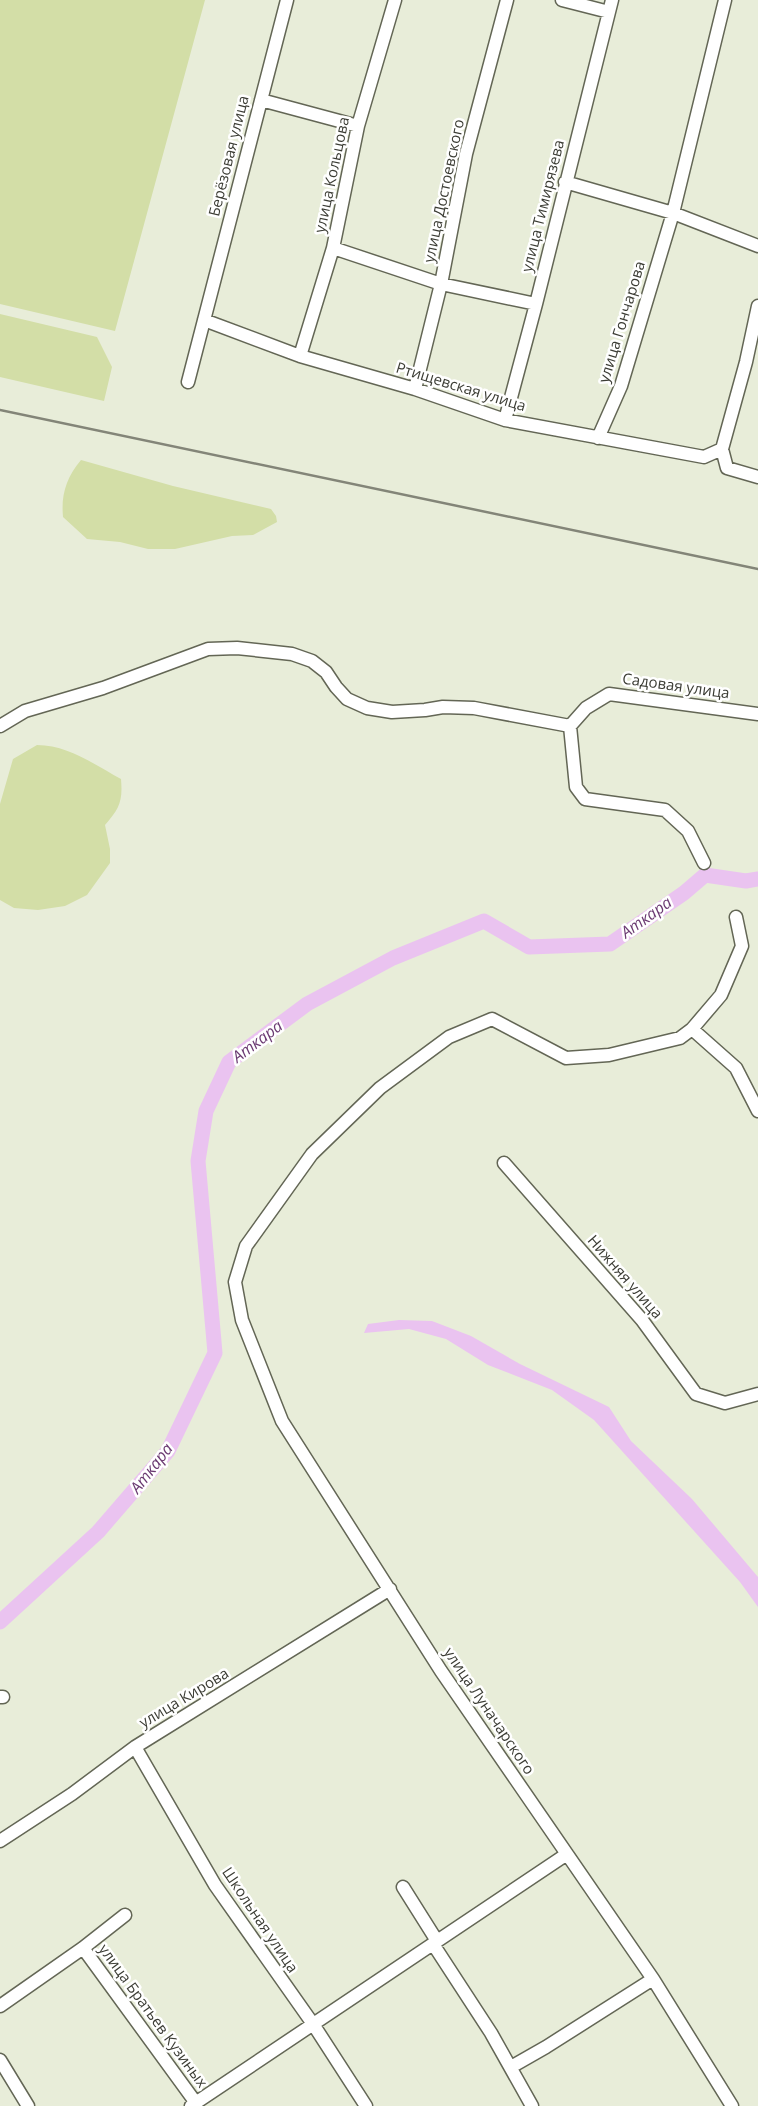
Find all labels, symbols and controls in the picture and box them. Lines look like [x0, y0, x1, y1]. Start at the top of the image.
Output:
street label: Берёзовая улица [203, 93, 253, 218]
street label: улица Кольцова [309, 115, 353, 235]
street label: улица Достоевского [418, 117, 468, 264]
street label: улица Тимирязева [516, 138, 568, 274]
street label: улица Гончарова [593, 258, 649, 385]
street label: Ртищевская улица [394, 357, 529, 415]
street label: Садовая улица [621, 668, 731, 702]
water label: Аткара [615, 891, 676, 944]
water label: Аткара [226, 1015, 287, 1068]
street label: Нижняя улица [584, 1230, 668, 1323]
water label: Аткара [124, 1438, 177, 1498]
street label: улица Луначарского [440, 1643, 540, 1778]
street label: улица Кирова [135, 1663, 232, 1732]
street label: Школьная улица [218, 1863, 304, 1976]
street label: улица Братьев Кузиных [95, 1940, 213, 2091]

